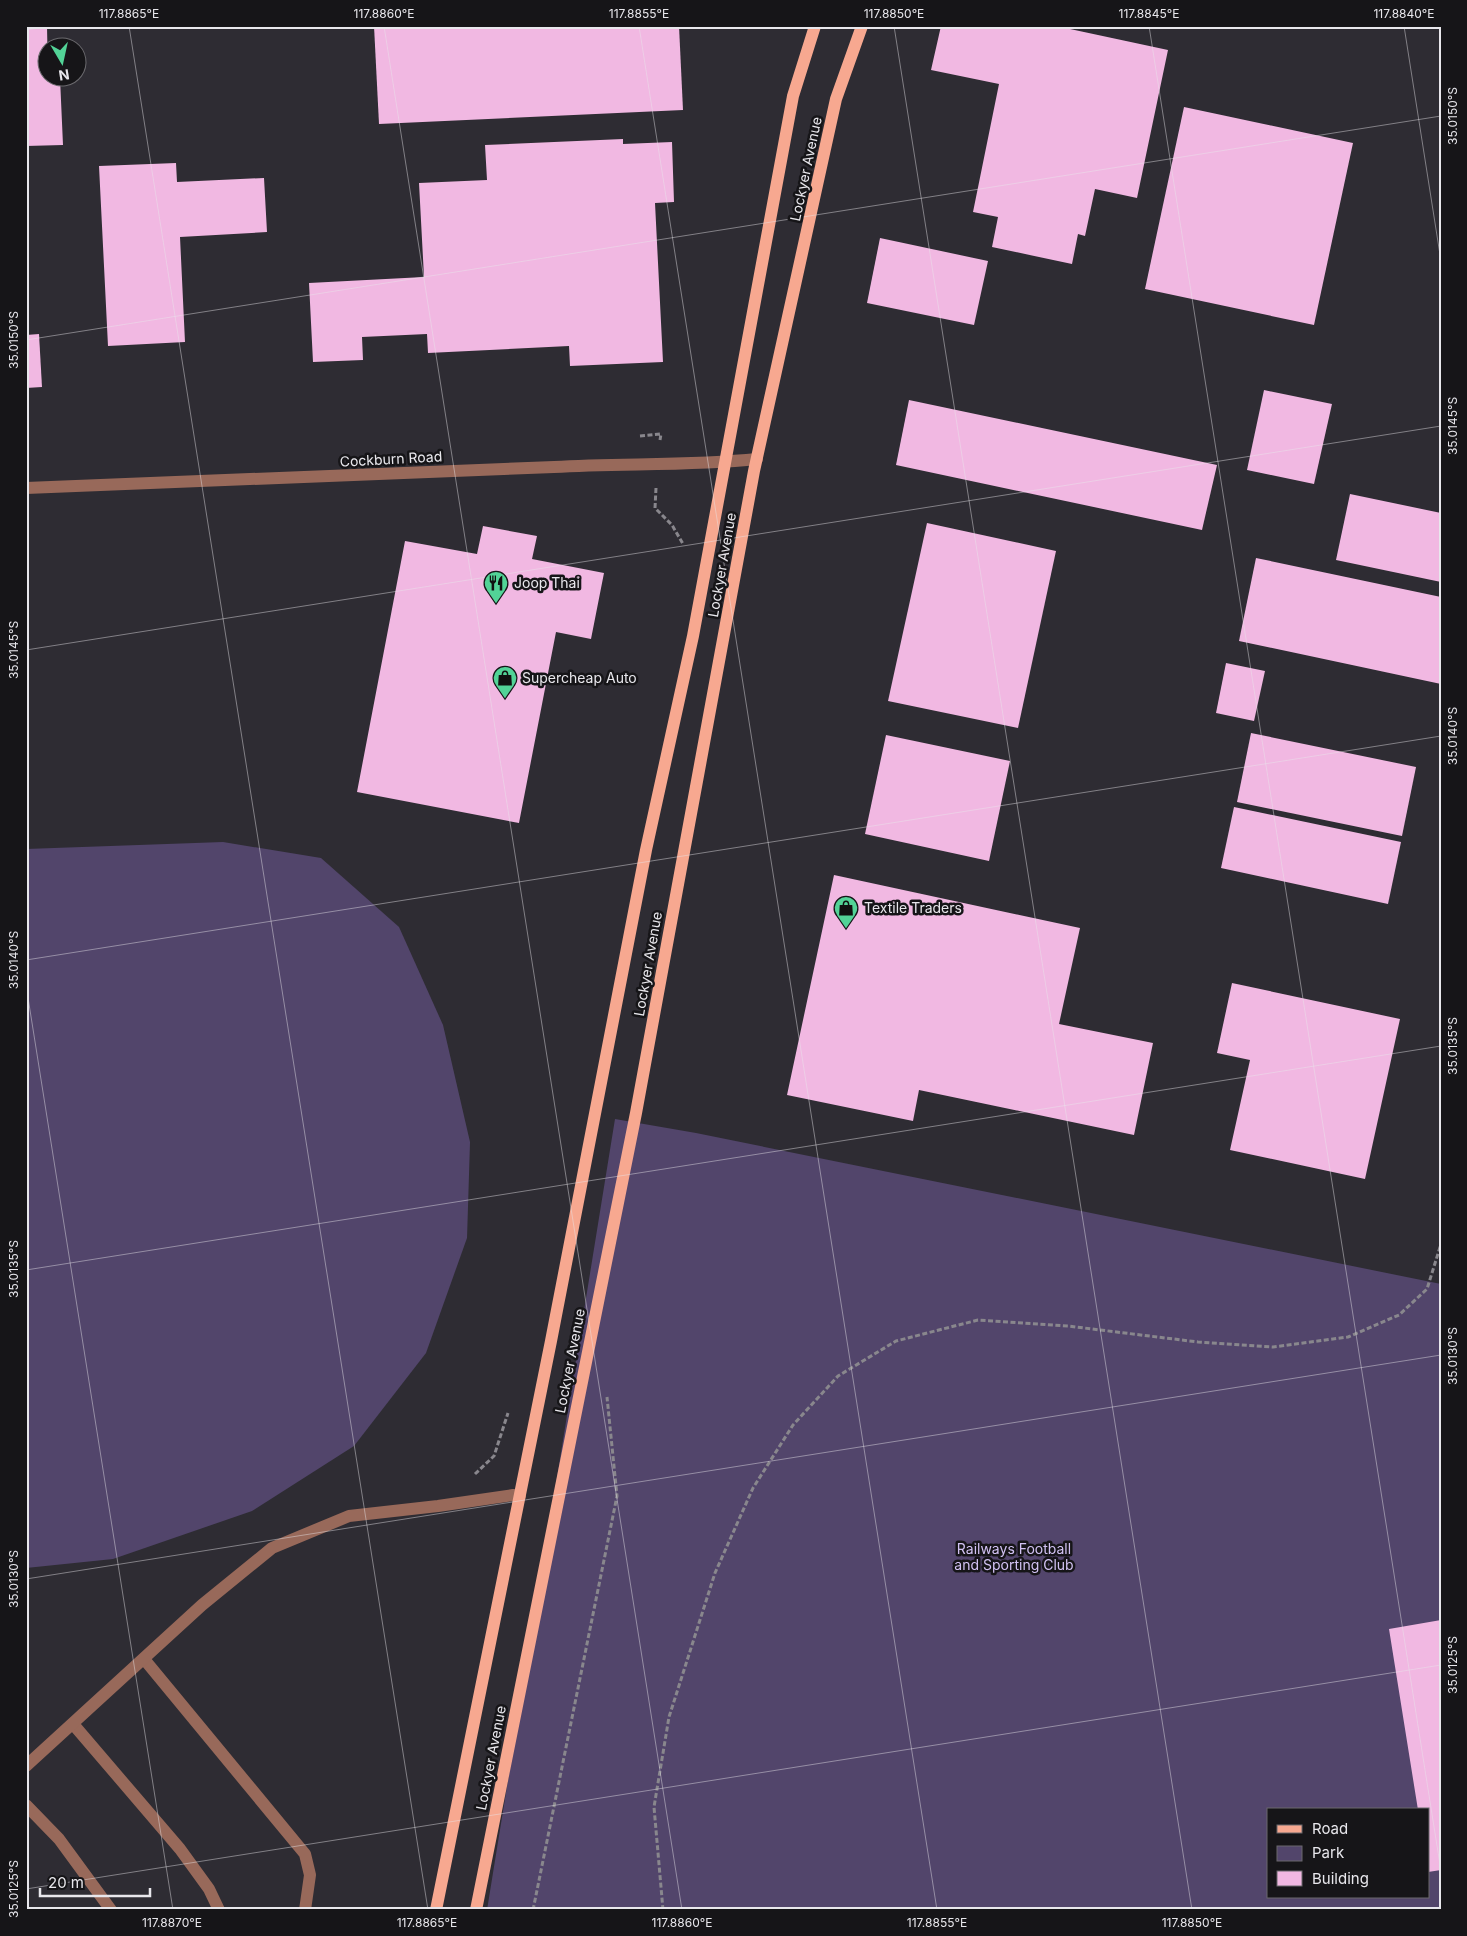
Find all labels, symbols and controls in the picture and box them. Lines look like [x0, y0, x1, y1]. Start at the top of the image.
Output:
text: 117.8865°E [99, 6, 159, 21]
text: 117.8860°E [354, 6, 414, 21]
text: 117.8855°E [609, 6, 669, 21]
text: 117.8850°E [864, 6, 924, 21]
text: 117.8845°E [1119, 6, 1179, 21]
text: 117.8840°E [1373, 6, 1435, 21]
north arrow [38, 38, 88, 88]
text: N [58, 66, 71, 85]
text: 35.0150°S [1445, 87, 1460, 145]
street label: Lockyer Avenue [786, 115, 825, 223]
text: 35.0150°S [6, 311, 21, 369]
text: 35.0145°S [1445, 397, 1460, 455]
street label: Cockburn Road [339, 447, 443, 470]
street label: Lockyer Avenue [704, 511, 739, 619]
restaurant icon: Joop Thai [483, 570, 509, 604]
place label: Joop Thai [514, 574, 580, 591]
text: 35.0145°S [6, 621, 21, 679]
shop icon: Supercheap Auto [492, 665, 518, 699]
place label: Supercheap Auto [522, 669, 637, 686]
text: 35.0140°S [1445, 706, 1460, 765]
shop icon: Textile Traders [833, 895, 859, 929]
place label: Textile Traders [864, 899, 962, 916]
street label: Lockyer Avenue [630, 910, 665, 1018]
text: 35.0140°S [6, 930, 21, 989]
text: 35.0135°S [1445, 1017, 1460, 1075]
text: 35.0135°S [6, 1240, 21, 1298]
street label: Lockyer Avenue [551, 1307, 588, 1415]
text: 35.0130°S [1445, 1327, 1460, 1385]
park label: Railways Football and Sporting Club [954, 1540, 1074, 1573]
text: 35.0130°S [6, 1550, 21, 1608]
text: 35.0125°S [1445, 1636, 1460, 1694]
street label: Lockyer Avenue [472, 1704, 509, 1812]
legend [1267, 1808, 1430, 1898]
text: Road [1312, 1819, 1348, 1838]
text: Park [1312, 1843, 1345, 1862]
text: 35.0125°S [6, 1860, 21, 1918]
scale bar [40, 1866, 150, 1898]
text: Building [1312, 1869, 1369, 1888]
text: 20 m [48, 1873, 84, 1892]
text: 117.8870°E [142, 1915, 202, 1930]
text: 117.8865°E [397, 1915, 457, 1930]
text: 117.8860°E [652, 1915, 712, 1930]
text: 117.8855°E [907, 1915, 967, 1930]
text: 117.8850°E [1162, 1915, 1222, 1930]

